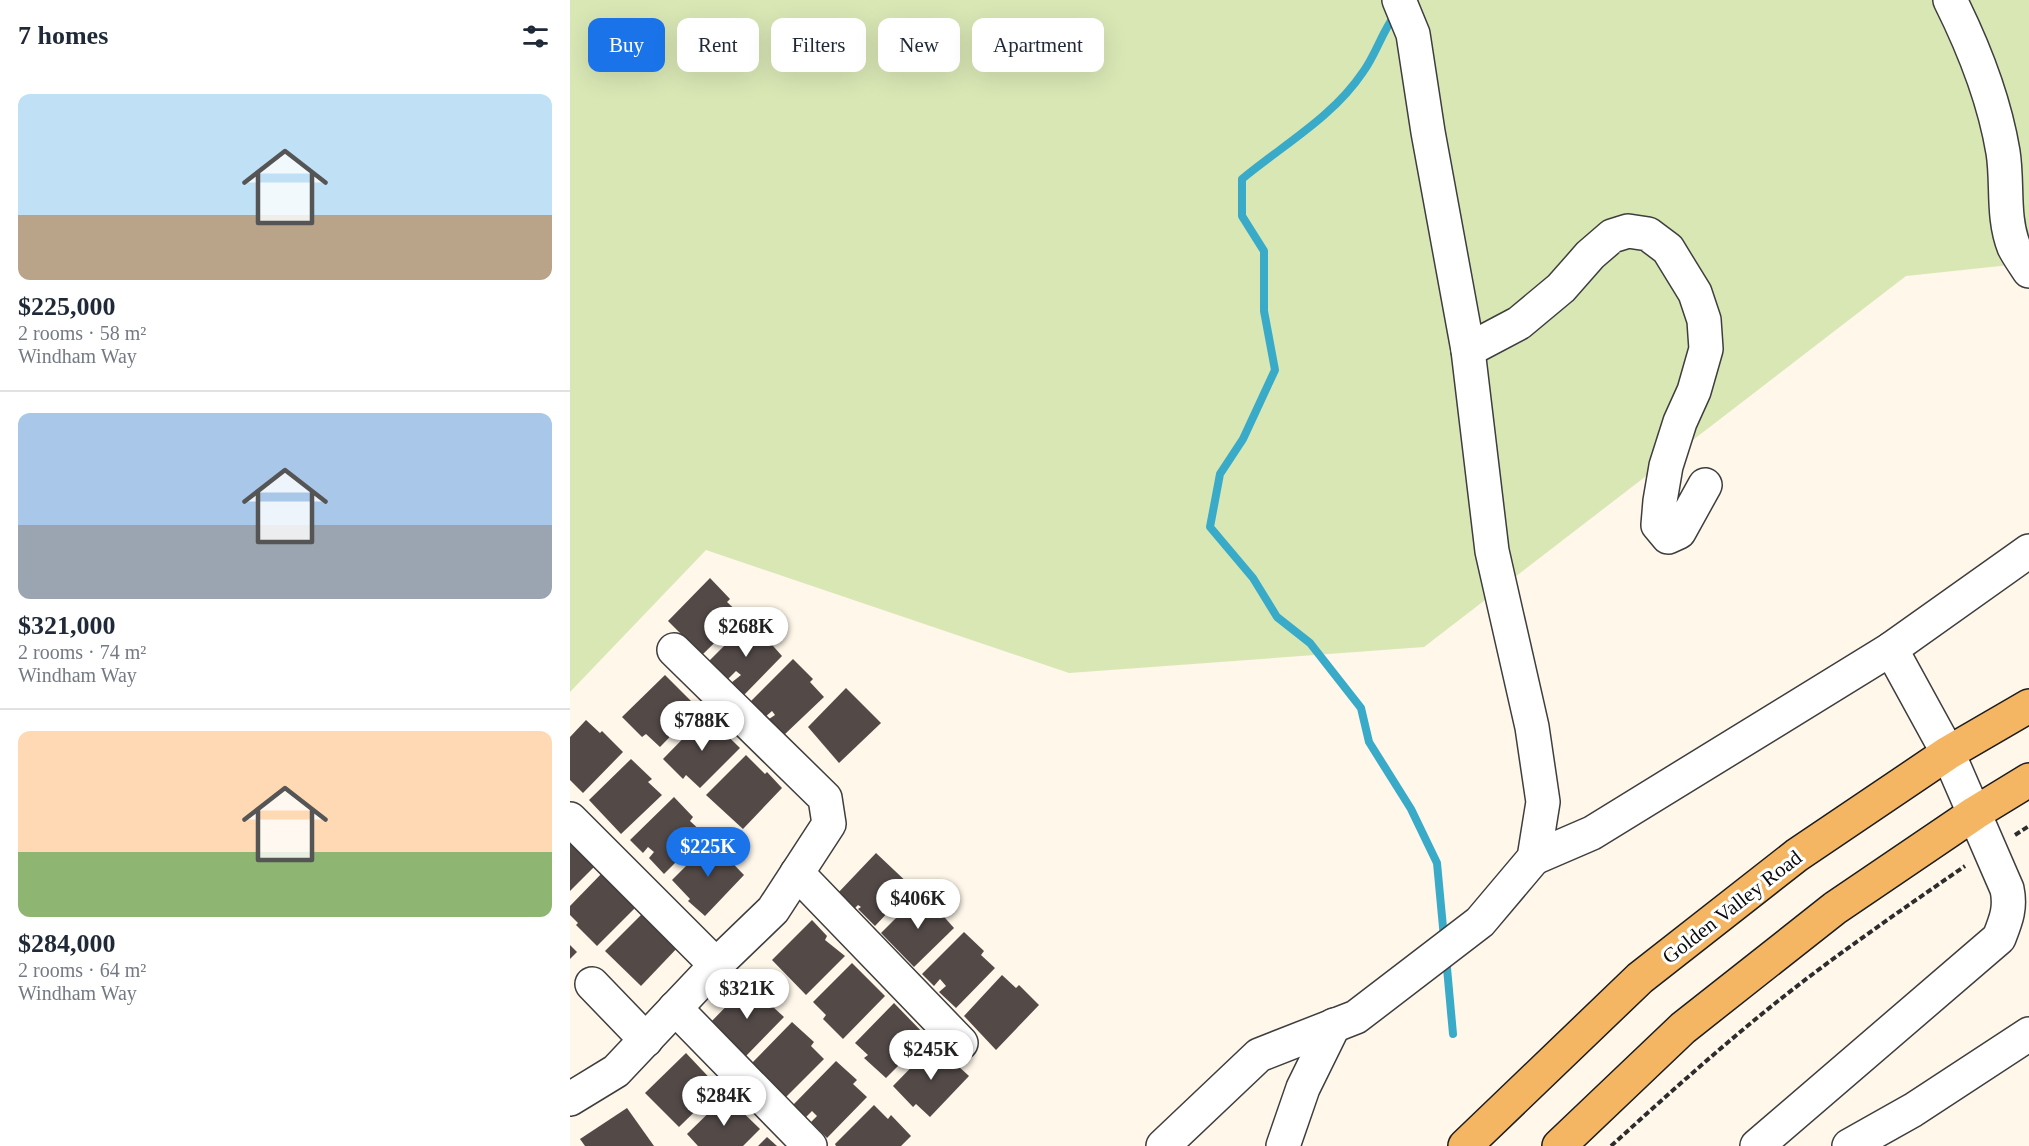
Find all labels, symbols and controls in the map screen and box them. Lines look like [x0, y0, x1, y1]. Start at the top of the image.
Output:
chip: Buy [588, 18, 665, 72]
chip: Rent [677, 18, 759, 72]
chip: Filters [771, 18, 866, 72]
chip: New [878, 18, 960, 72]
chip: Apartment [972, 18, 1104, 72]
icon: filters [519, 20, 552, 53]
text: 7 homes [18, 21, 108, 50]
icon: home [231, 133, 339, 241]
text: $225,000 [18, 292, 116, 321]
text: 2 rooms · 58 m² [18, 322, 146, 344]
text: Windham Way [18, 345, 137, 367]
icon: home [231, 452, 339, 560]
pin: $268K [704, 607, 788, 658]
text: $321,000 [18, 611, 116, 640]
text: $268K [718, 615, 774, 637]
text: 2 rooms · 74 m² [18, 641, 146, 663]
text: Windham Way [18, 664, 137, 686]
pin: $788K [660, 701, 744, 752]
text: $788K [674, 709, 730, 731]
icon: home [231, 770, 339, 878]
pin: $225K [666, 827, 750, 878]
text: $225K [680, 835, 736, 857]
street label: Golden Valley Road [1658, 845, 1807, 969]
pin: $406K [876, 879, 960, 930]
text: $406K [890, 887, 946, 909]
text: $284,000 [18, 929, 116, 958]
text: 2 rooms · 64 m² [18, 959, 146, 981]
pin: $321K [705, 969, 789, 1020]
text: $321K [719, 977, 775, 999]
text: Windham Way [18, 982, 137, 1004]
pin: $245K [889, 1030, 973, 1081]
text: $245K [903, 1038, 959, 1060]
pin: $284K [682, 1076, 766, 1127]
text: $284K [696, 1084, 752, 1106]

